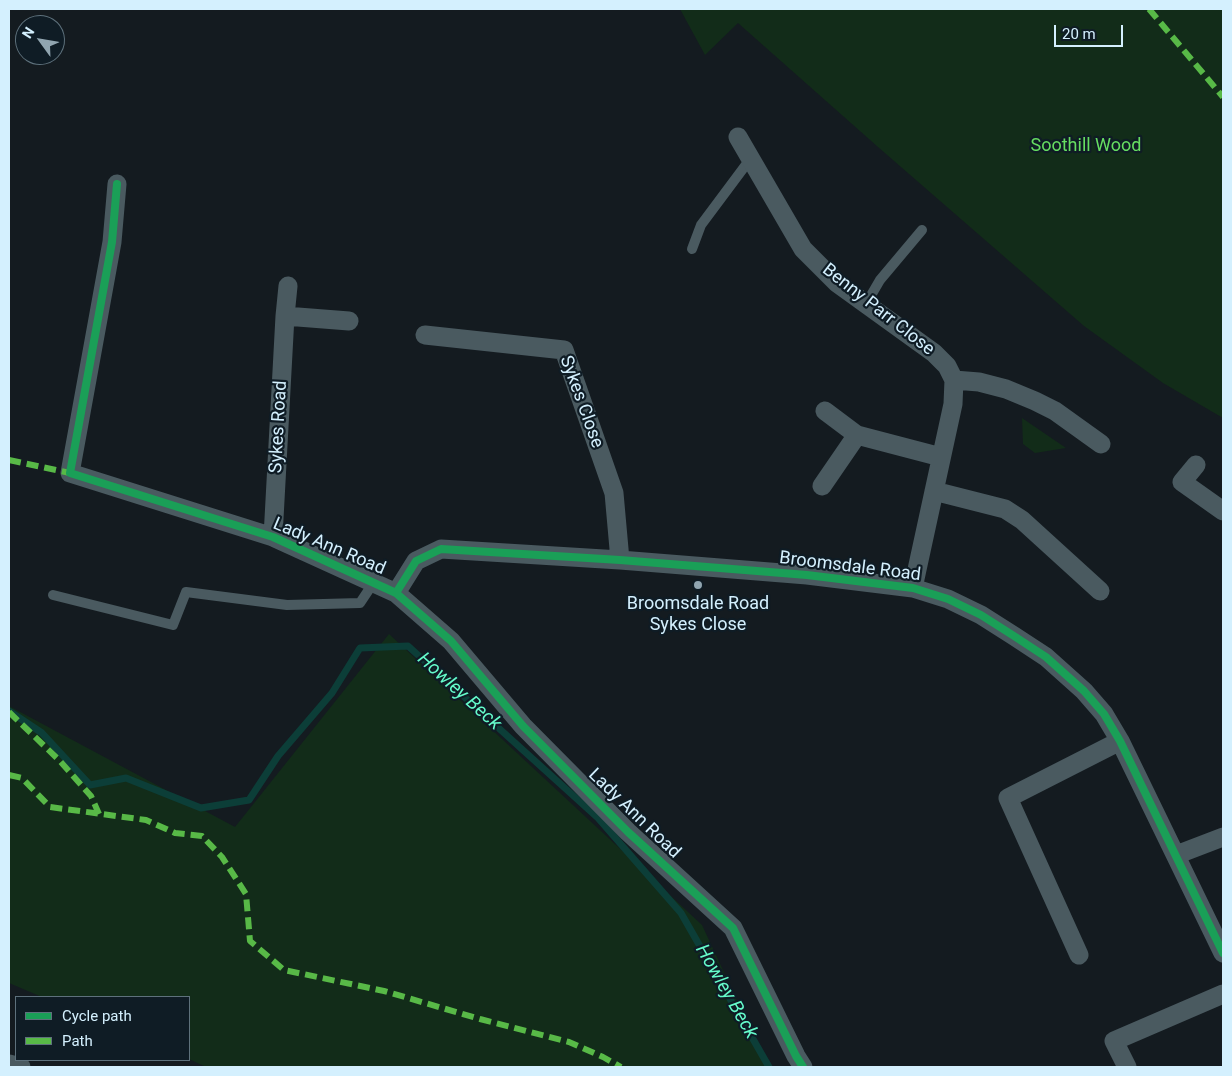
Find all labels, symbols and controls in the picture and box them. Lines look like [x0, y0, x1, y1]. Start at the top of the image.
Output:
north arrow [15, 15, 65, 65]
scale bar [1057, 15, 1126, 47]
text: N [19, 24, 38, 41]
text: 20 m [1062, 25, 1096, 43]
park label: Soothill Wood [1031, 135, 1141, 157]
street label: Benny Parr Close [818, 259, 938, 361]
street label: Sykes Close [554, 353, 608, 451]
street label: Sykes Road [266, 380, 292, 474]
street label: Lady Ann Road [270, 514, 388, 580]
street label: Broomsdale Road [778, 548, 922, 586]
marker: Broomsdale Road Sykes Close [692, 579, 704, 591]
place label: Broomsdale Road Sykes Close [627, 593, 769, 636]
water label: Howley Beck [412, 648, 506, 736]
street label: Lady Ann Road [583, 765, 685, 863]
water label: Howley Beck [690, 941, 762, 1043]
legend [15, 996, 190, 1061]
text: Cycle path [62, 1007, 132, 1025]
text: Path [62, 1032, 93, 1050]

